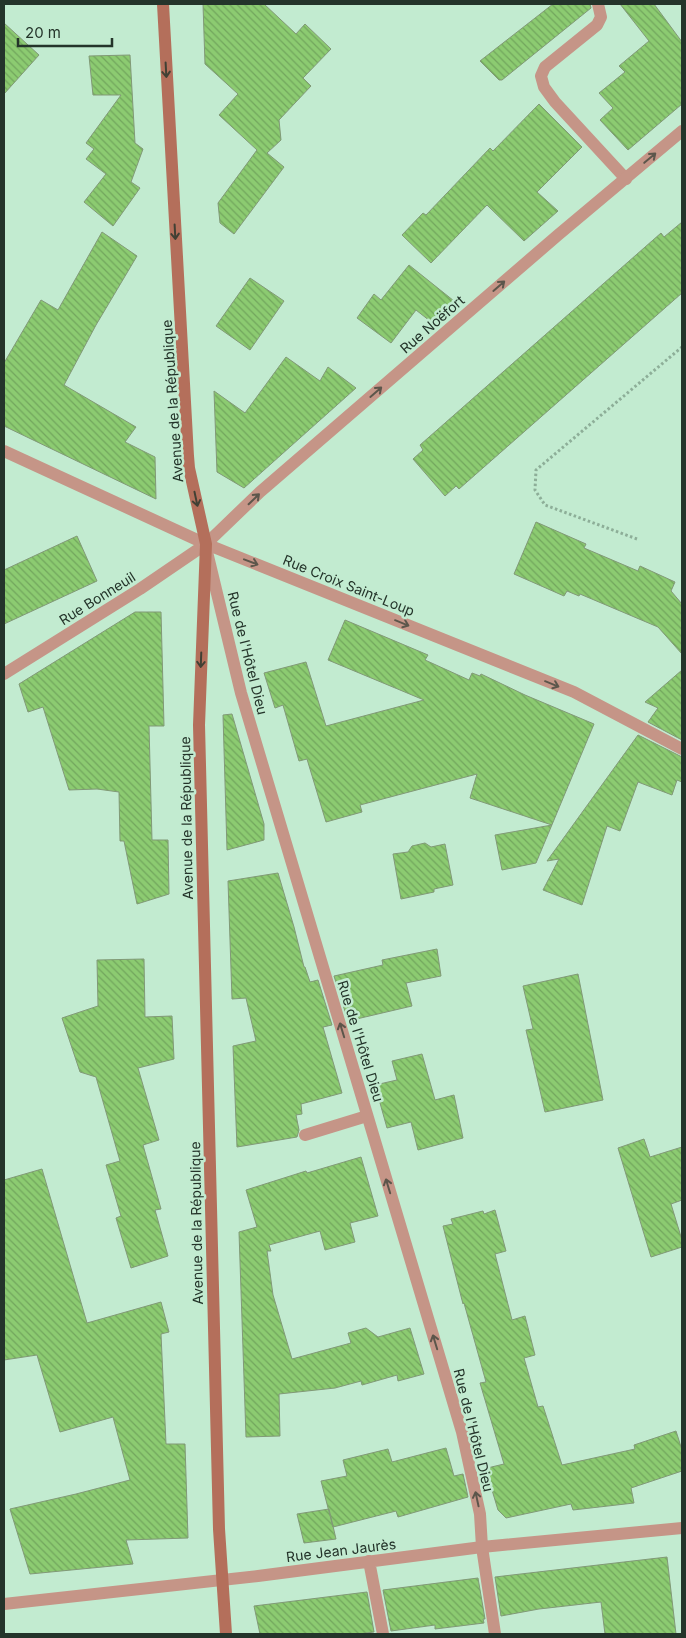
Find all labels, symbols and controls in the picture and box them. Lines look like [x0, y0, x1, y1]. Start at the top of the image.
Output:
scale bar [18, 15, 111, 47]
text: 20 m [25, 23, 61, 42]
one-way arrow [161, 62, 170, 78]
one-way arrow [643, 153, 656, 164]
one-way arrow [171, 224, 180, 240]
one-way arrow [493, 280, 506, 292]
street label: Rue Noëfort [396, 291, 468, 357]
street label: Avenue de la République [158, 319, 186, 483]
one-way arrow [370, 386, 383, 398]
one-way arrow [192, 490, 201, 506]
one-way arrow [247, 493, 259, 505]
street label: Rue Croix Saint-Loup [281, 551, 417, 619]
one-way arrow [243, 558, 258, 567]
street label: Rue Bonneuil [56, 568, 138, 628]
street label: Rue de l'Hôtel Dieu [224, 590, 272, 716]
one-way arrow [394, 618, 409, 628]
one-way arrow [196, 652, 206, 668]
one-way arrow [545, 680, 560, 689]
street label: Avenue de la République [176, 736, 196, 900]
street label: Rue de l'Hôtel Dieu [334, 978, 388, 1104]
one-way arrow [336, 1023, 346, 1039]
street label: Avenue de la République [186, 1141, 206, 1305]
one-way arrow [383, 1178, 393, 1194]
one-way arrow [429, 1334, 439, 1350]
street label: Rue de l'Hôtel Dieu [450, 1367, 498, 1493]
one-way arrow [471, 1491, 481, 1507]
street label: Rue Jean Jaurès [285, 1535, 397, 1565]

